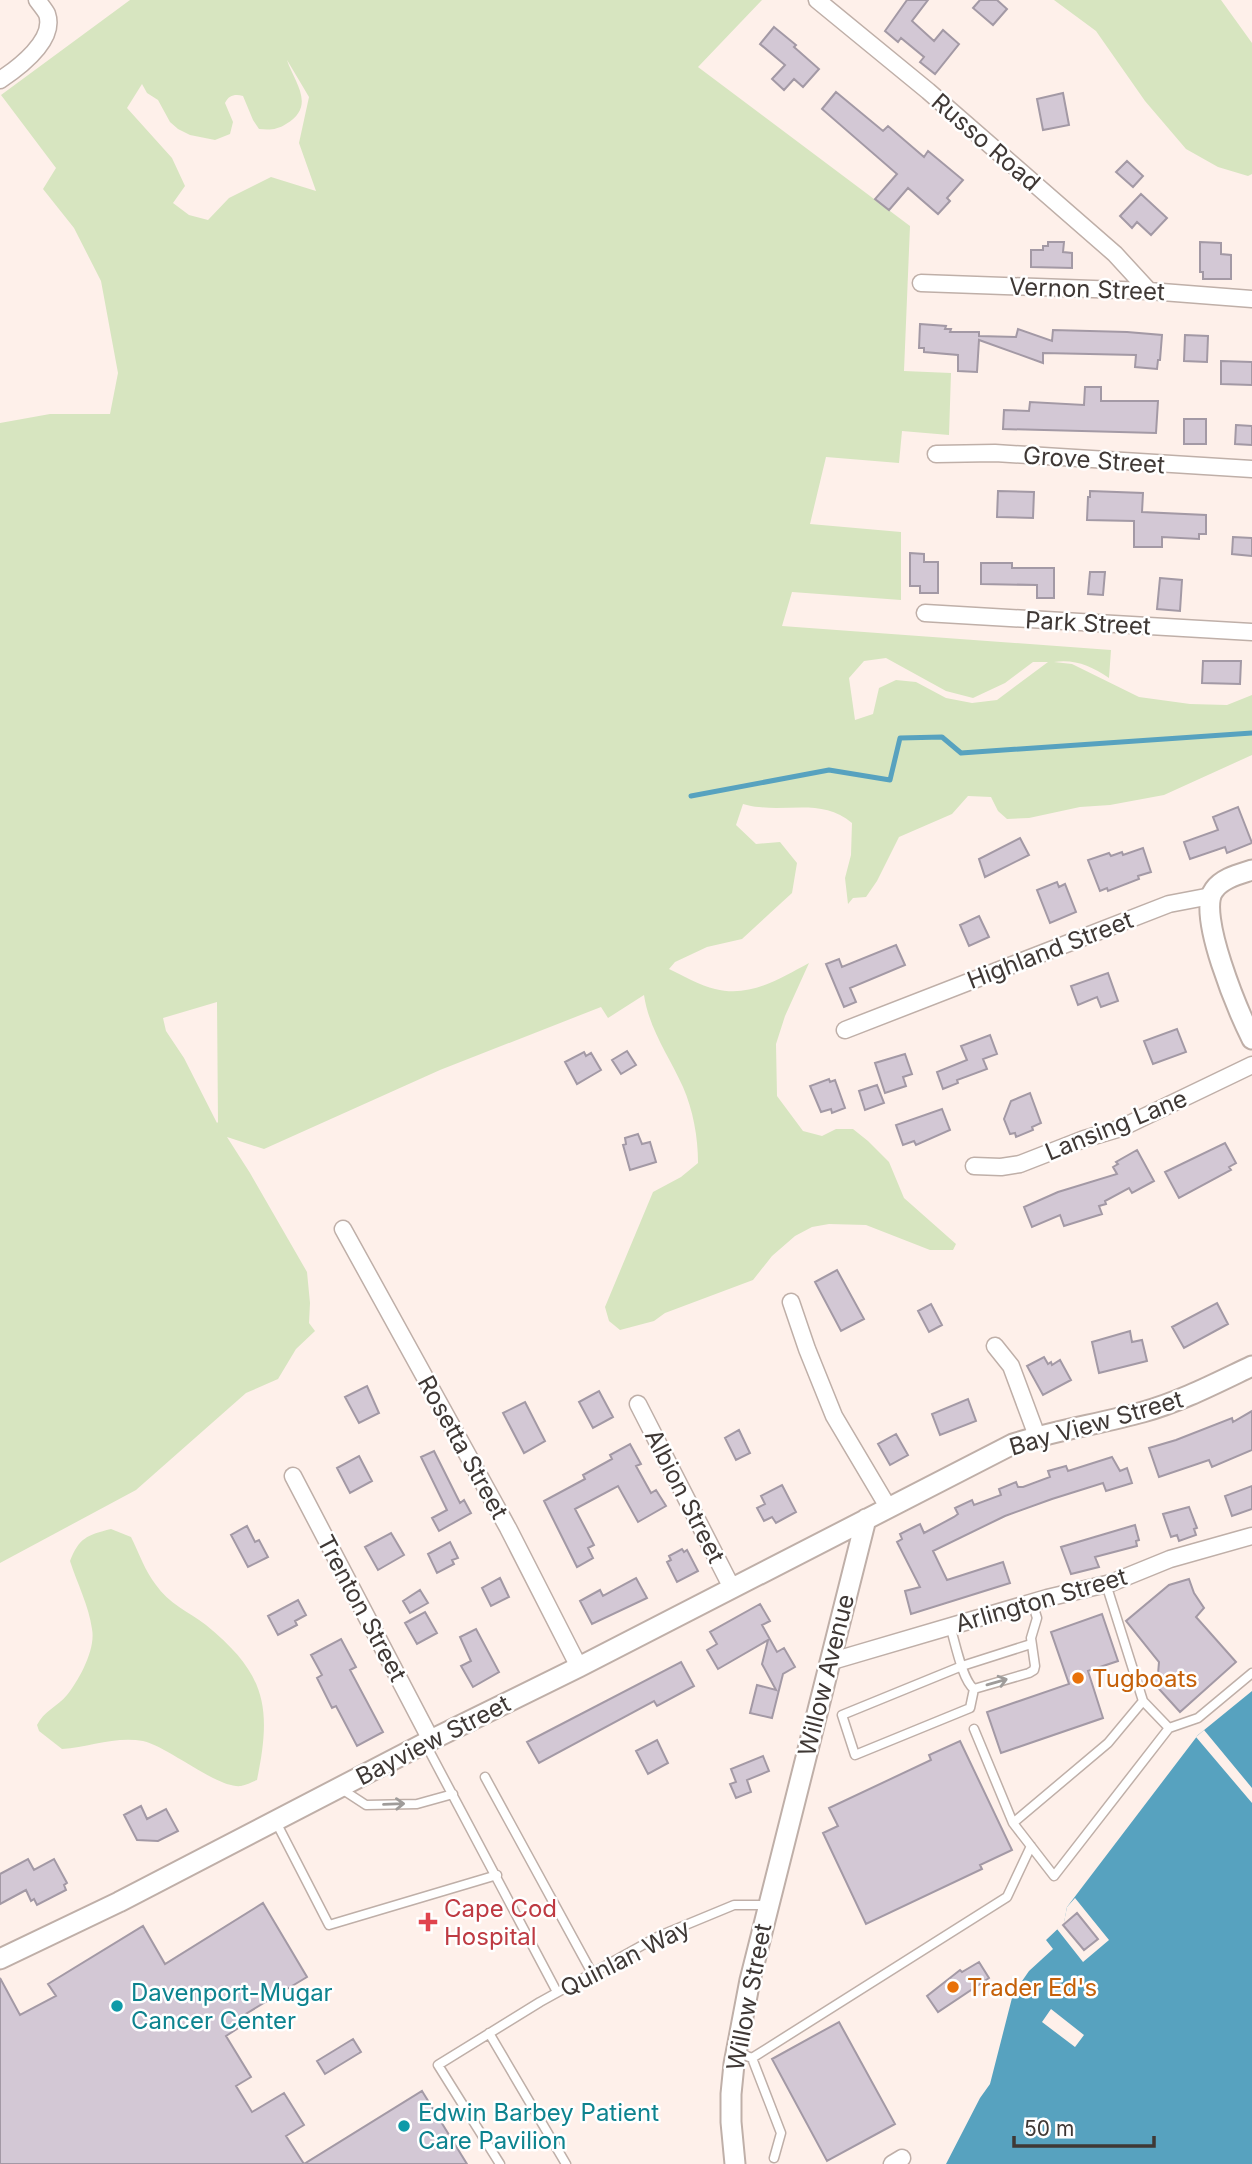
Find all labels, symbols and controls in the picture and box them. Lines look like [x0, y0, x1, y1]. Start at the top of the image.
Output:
street label: Russo Road [926, 87, 1046, 197]
street label: Vernon Street [1009, 272, 1166, 306]
street label: Grove Street [1022, 441, 1166, 479]
street label: Park Street [1024, 605, 1152, 641]
street label: Highland Street [963, 905, 1137, 995]
street label: Lansing Lane [1041, 1083, 1191, 1167]
street label: Rosetta Street [412, 1370, 514, 1524]
street label: Bay View Street [1006, 1384, 1186, 1462]
street label: Albion Street [639, 1424, 731, 1568]
street label: Trenton Street [311, 1530, 413, 1686]
street label: Arlington Street [952, 1562, 1130, 1638]
street label: Willow Avenue [792, 1591, 860, 1759]
place label: Tugboats [1092, 1664, 1198, 1693]
marker: Tugboats [1070, 1670, 1086, 1686]
one-way arrow [986, 1674, 1008, 1687]
street label: Bayview Street [351, 1689, 515, 1791]
one-way arrow [383, 1798, 406, 1811]
place label: Cape Cod Hospital [444, 1894, 557, 1951]
marker: Cape Cod Hospital [418, 1912, 438, 1932]
street label: Quinlan Way [555, 1913, 695, 2003]
street label: Willow Street [721, 1921, 777, 2073]
place label: Trader Ed's [967, 1973, 1097, 2002]
place label: Davenport-Mugar Cancer Center [131, 1978, 333, 2035]
marker: Trader Ed's [945, 1979, 961, 1995]
marker: Davenport-Mugar Cancer Center [109, 1998, 125, 2014]
place label: Edwin Barbey Patient Care Pavilion [418, 2098, 659, 2155]
scale bar [1014, 2104, 1154, 2148]
text: 50 m [1024, 2116, 1074, 2141]
marker: Edwin Barbey Patient Care Pavilion [396, 2118, 412, 2134]

